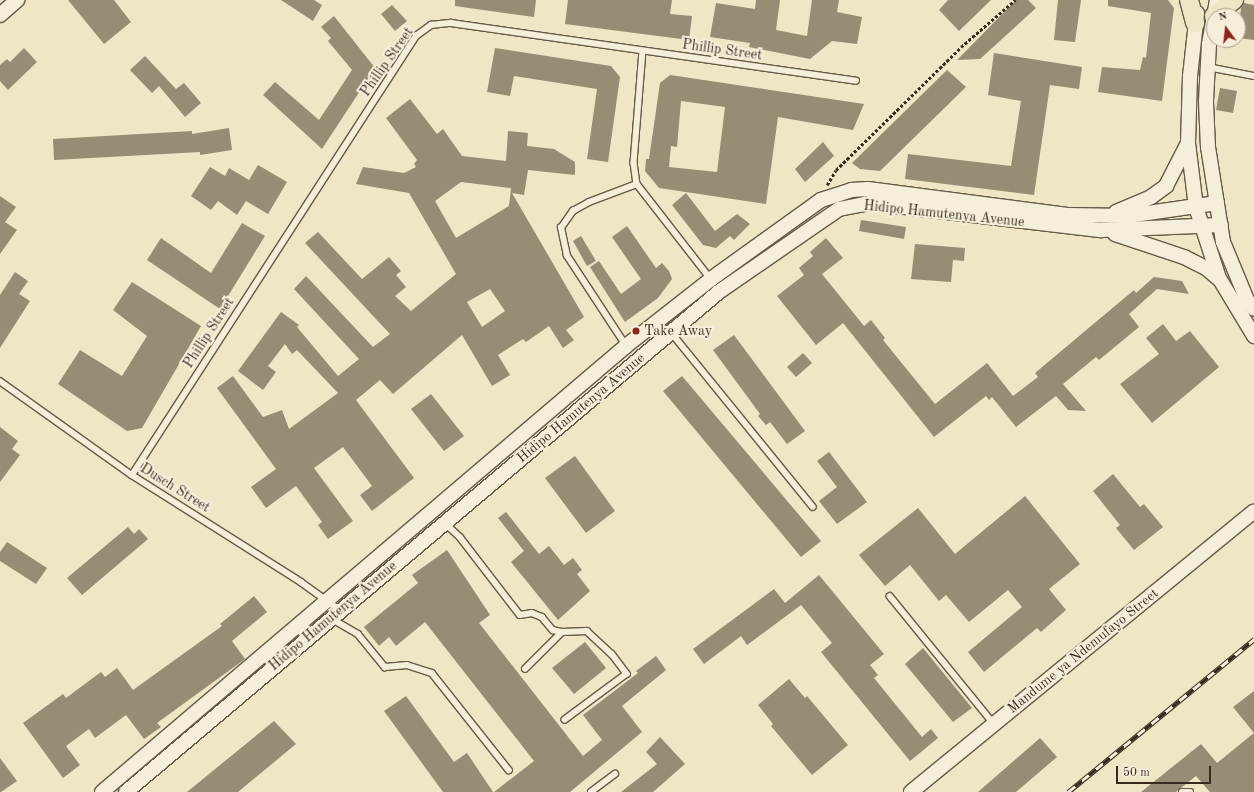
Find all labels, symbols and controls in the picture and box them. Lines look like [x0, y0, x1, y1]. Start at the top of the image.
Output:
north arrow [1206, 8, 1246, 48]
text: N [1218, 10, 1229, 23]
street label: Phillip Street [357, 24, 417, 100]
street label: Phillip Street [681, 36, 763, 64]
street label: Hidipo Hamutenya Avenue [863, 197, 1025, 231]
street label: Phillip Street [180, 295, 238, 371]
place label: Take Away [644, 323, 712, 339]
marker: Take Away [631, 326, 641, 336]
street label: Hidipo Hamutenya Avenue [514, 350, 648, 466]
street label: Dusch Street [137, 460, 213, 516]
street label: Hidipo Hamutenya Avenue [266, 558, 400, 674]
street label: Mandume ya Ndemufayo Street [1004, 585, 1162, 717]
scale bar [1118, 758, 1213, 784]
text: 50 m [1123, 767, 1150, 779]

